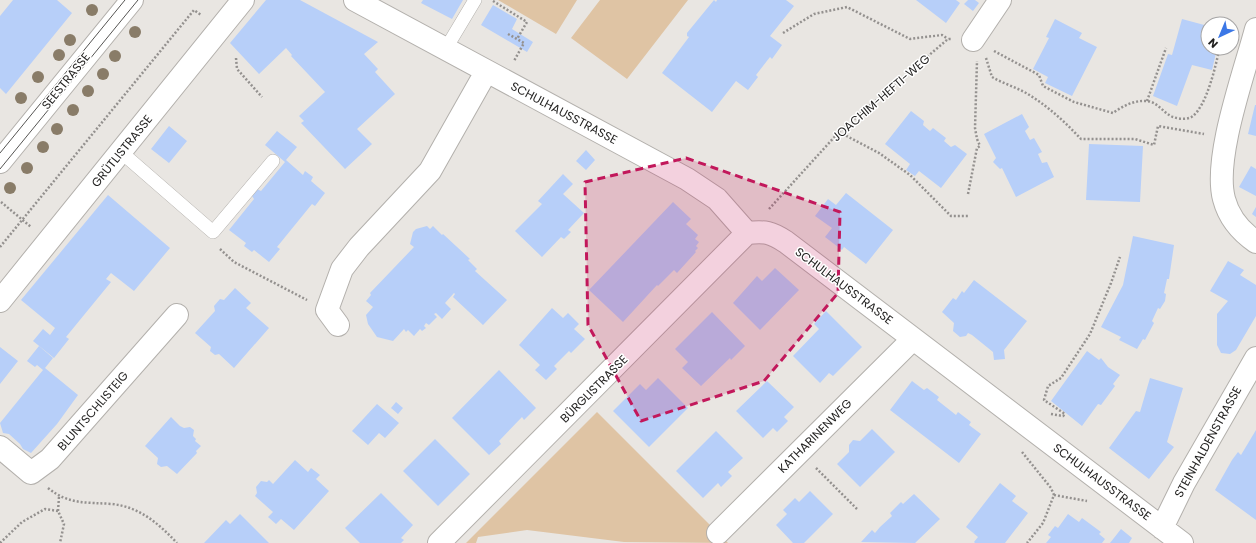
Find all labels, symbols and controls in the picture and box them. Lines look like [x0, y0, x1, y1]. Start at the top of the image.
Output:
north arrow [1200, 16, 1240, 56]
text: N [1205, 35, 1222, 52]
street label: SEESTRASSE [37, 49, 94, 113]
street label: JOACHIM-HEFTI-WEG [828, 50, 933, 145]
street label: SCHULHAUSSTRASSE [508, 77, 621, 148]
street label: GRÜTLISTRASSE [87, 111, 156, 190]
street label: SCHULHAUSSTRASSE [792, 243, 897, 328]
street label: BÜRGLISTRASSE [556, 351, 631, 426]
street label: BLUNTSCHLISTEIG [53, 367, 132, 454]
street label: STEINHALDENSTRASSE [1170, 383, 1245, 501]
street label: KATHARINENWEG [774, 395, 856, 477]
street label: SCHULHAUSSTRASSE [1050, 439, 1155, 524]

